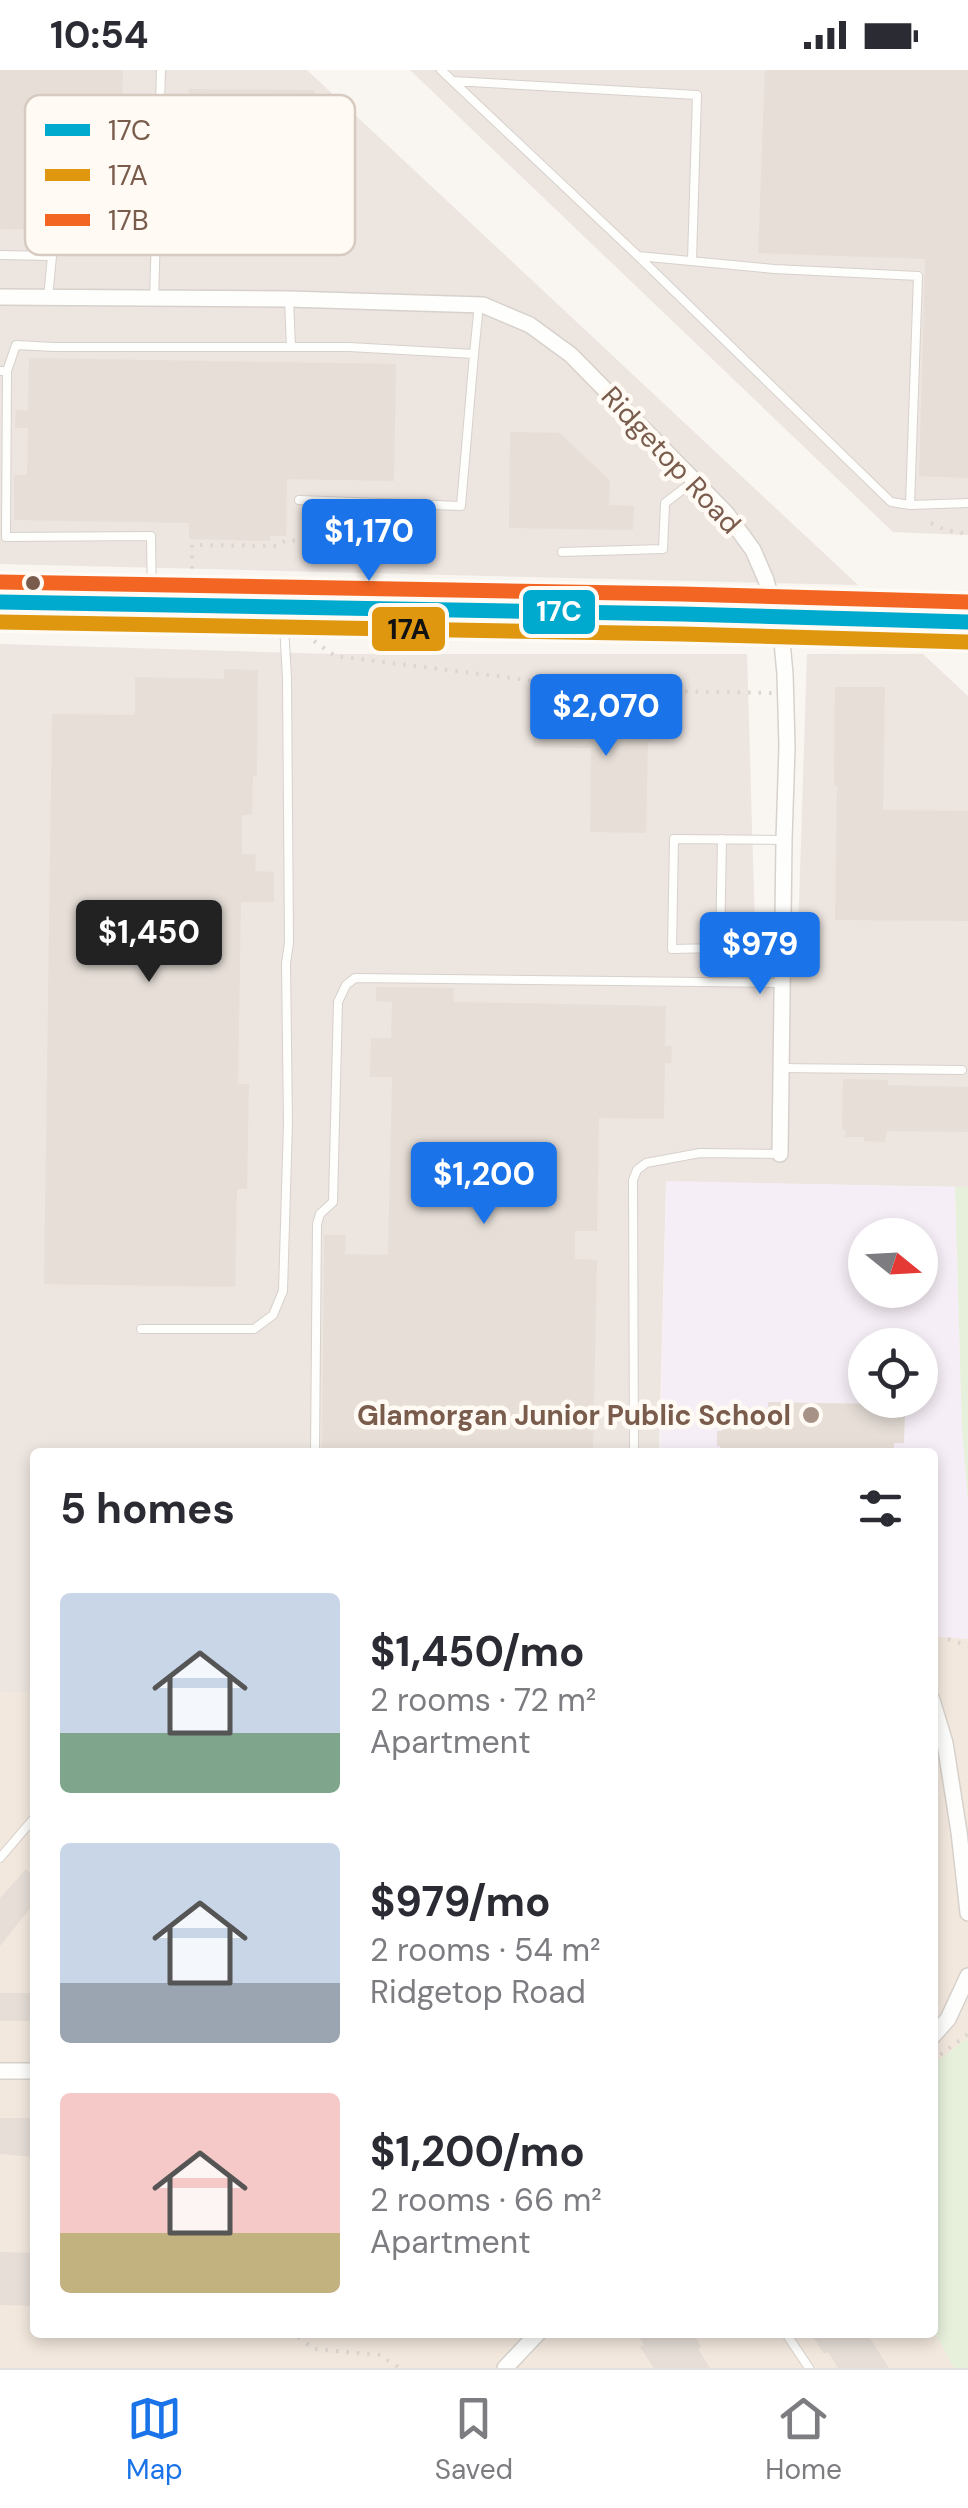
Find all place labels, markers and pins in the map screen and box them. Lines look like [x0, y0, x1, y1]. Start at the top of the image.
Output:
pin: $1,170 [288, 499, 450, 584]
unlabelled marker [23, 573, 43, 593]
pin: $2,070 [525, 674, 687, 759]
pin: $1,450 [68, 900, 230, 985]
pin: $979 [701, 912, 819, 997]
pin: $1,200 [403, 1142, 565, 1227]
place label: Glamorgan Junior Public School [357, 1397, 791, 1434]
marker: Glamorgan Junior Public School [800, 1404, 822, 1426]

